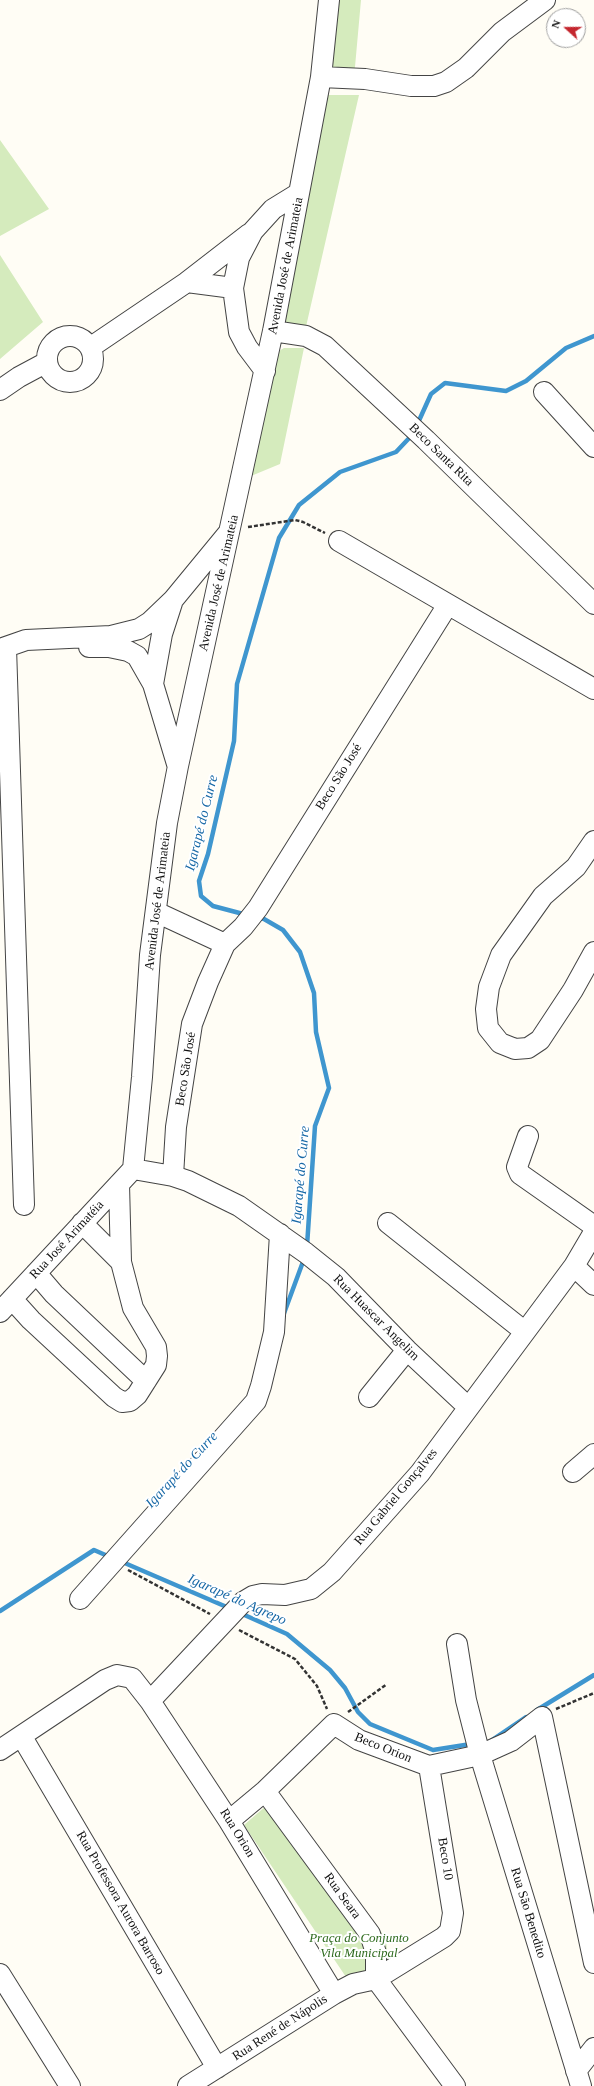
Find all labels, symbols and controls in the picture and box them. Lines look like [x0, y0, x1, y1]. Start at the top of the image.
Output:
north arrow [546, 8, 586, 48]
text: N [549, 18, 563, 30]
street label: Avenida José de Arimateia [265, 196, 307, 336]
street label: Beco Santa Rita [405, 420, 477, 490]
street label: Avenida José de Arimateia [196, 513, 242, 653]
street label: Beco São José [312, 741, 366, 813]
water label: Igarapé do Curre [182, 773, 222, 873]
street label: Avenida José de Arimateia [142, 831, 174, 971]
street label: Beco São José [172, 1031, 200, 1107]
water label: Igarapé do Curre [288, 1125, 314, 1225]
street label: Rua José Arimatéia [27, 1197, 107, 1283]
street label: Rua Huascar Angelim [330, 1272, 422, 1364]
water label: Igarapé do Curre [142, 1428, 222, 1512]
street label: Rua Gabriel Gonçalves [351, 1446, 441, 1548]
water label: Igarapé do Agrepo [185, 1571, 289, 1629]
street label: Beco Orion [352, 1729, 414, 1767]
street label: Rua Orion [216, 1806, 258, 1860]
street label: Rua Professora Aurora Barroso [72, 1828, 168, 1978]
street label: Beco 10 [434, 1837, 456, 1881]
street label: Rua São Benedito [507, 1866, 549, 1960]
street label: Rua Seara [320, 1870, 364, 1922]
park label: Praça do Conjunto Vila Municipal [309, 1931, 409, 1962]
street label: Rua René de Nápolis [230, 1991, 330, 2065]

